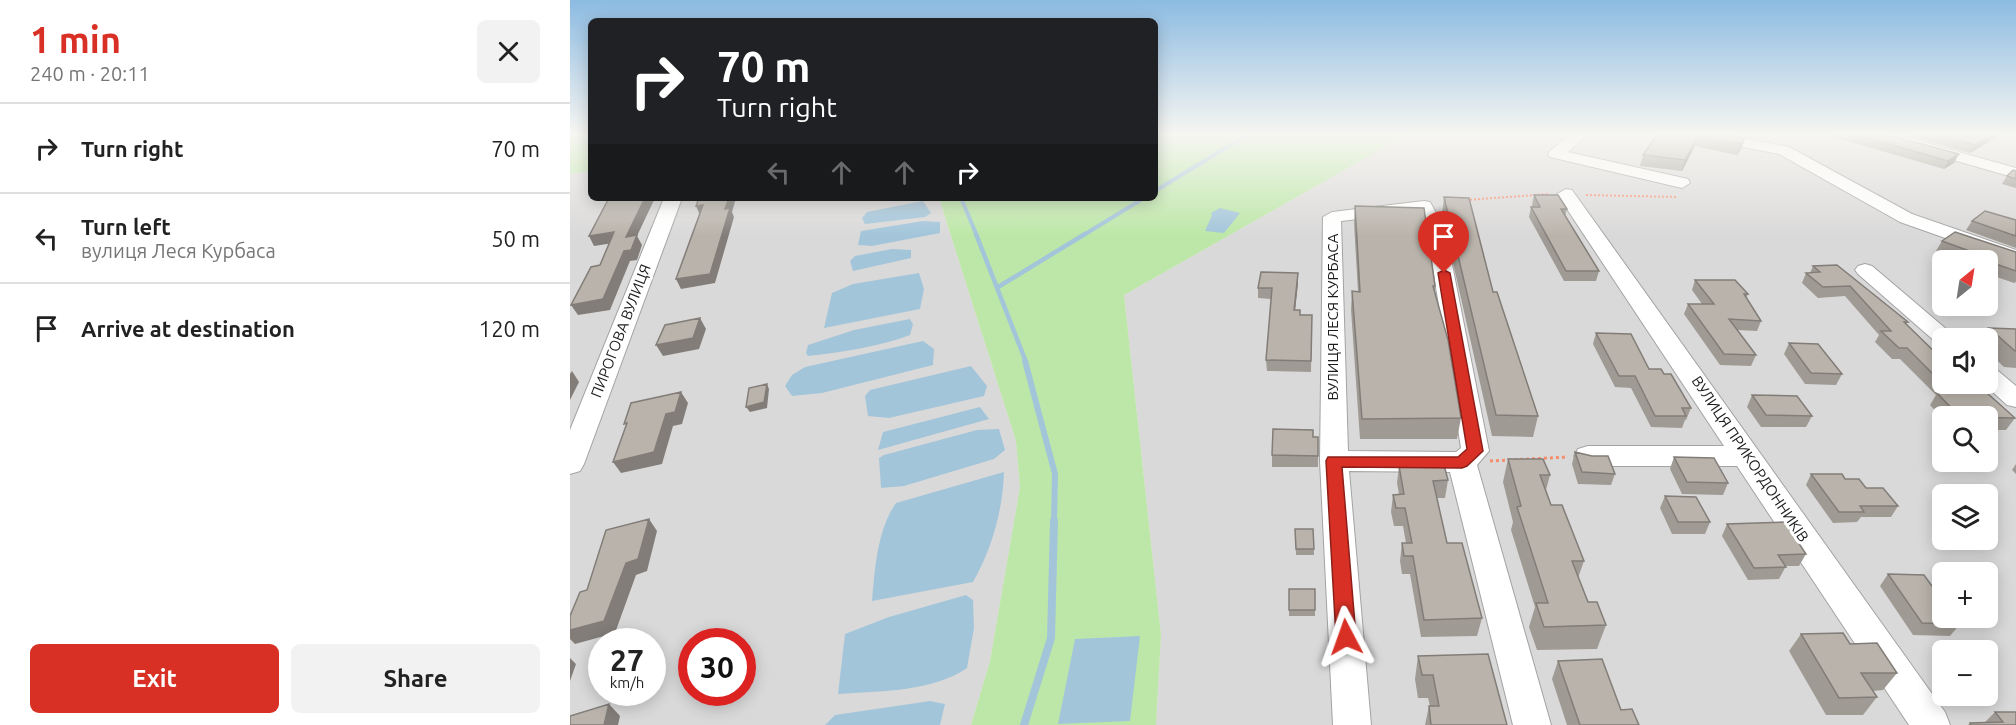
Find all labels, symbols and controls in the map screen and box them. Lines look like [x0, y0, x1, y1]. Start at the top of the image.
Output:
text: 1 min [30, 19, 121, 60]
button: close [477, 20, 540, 83]
icon: right [618, 42, 696, 120]
text: 70 m [717, 43, 811, 90]
text: 240 m · 20:11 [30, 62, 150, 85]
text: Turn right [717, 92, 837, 122]
icon: right [30, 132, 63, 165]
text: Turn right [81, 136, 183, 161]
text: 70 m [491, 136, 540, 161]
icon: left [762, 156, 795, 189]
icon: ahead [825, 156, 858, 189]
icon: ahead [888, 156, 921, 189]
icon: right [951, 156, 984, 189]
pin [1418, 211, 1469, 273]
text: Turn left [81, 214, 171, 239]
icon: arrive [1427, 220, 1460, 253]
icon: left [30, 222, 63, 255]
text: 50 m [491, 226, 540, 251]
street label: ВУЛИЦЯ ЛЕСЯ КУРБАСА [1324, 233, 1341, 401]
text: вулиця Леся Курбаса [81, 239, 276, 262]
north arrow [1932, 250, 1998, 316]
map controls [1932, 250, 1998, 706]
street label: ПИРОГОВА ВУЛИЦЯ [587, 262, 654, 400]
icon: arrive [30, 312, 63, 345]
text: Arrive at destination [81, 316, 295, 341]
text: 120 m [479, 316, 540, 341]
button: sound [1932, 328, 1998, 394]
street label: ВУЛИЦЯ ПРИКОРДОННИКІВ [1689, 373, 1812, 545]
button: search [1932, 406, 1998, 472]
button: layers [1932, 484, 1998, 550]
button: + [1932, 562, 1998, 628]
position arrow [1314, 605, 1378, 669]
speed limit sign: 30 [678, 628, 756, 706]
button: − [1932, 640, 1998, 706]
text: 27 [610, 643, 644, 677]
button: Exit [30, 644, 279, 713]
button: Share [291, 644, 540, 713]
text: km/h [610, 674, 644, 691]

